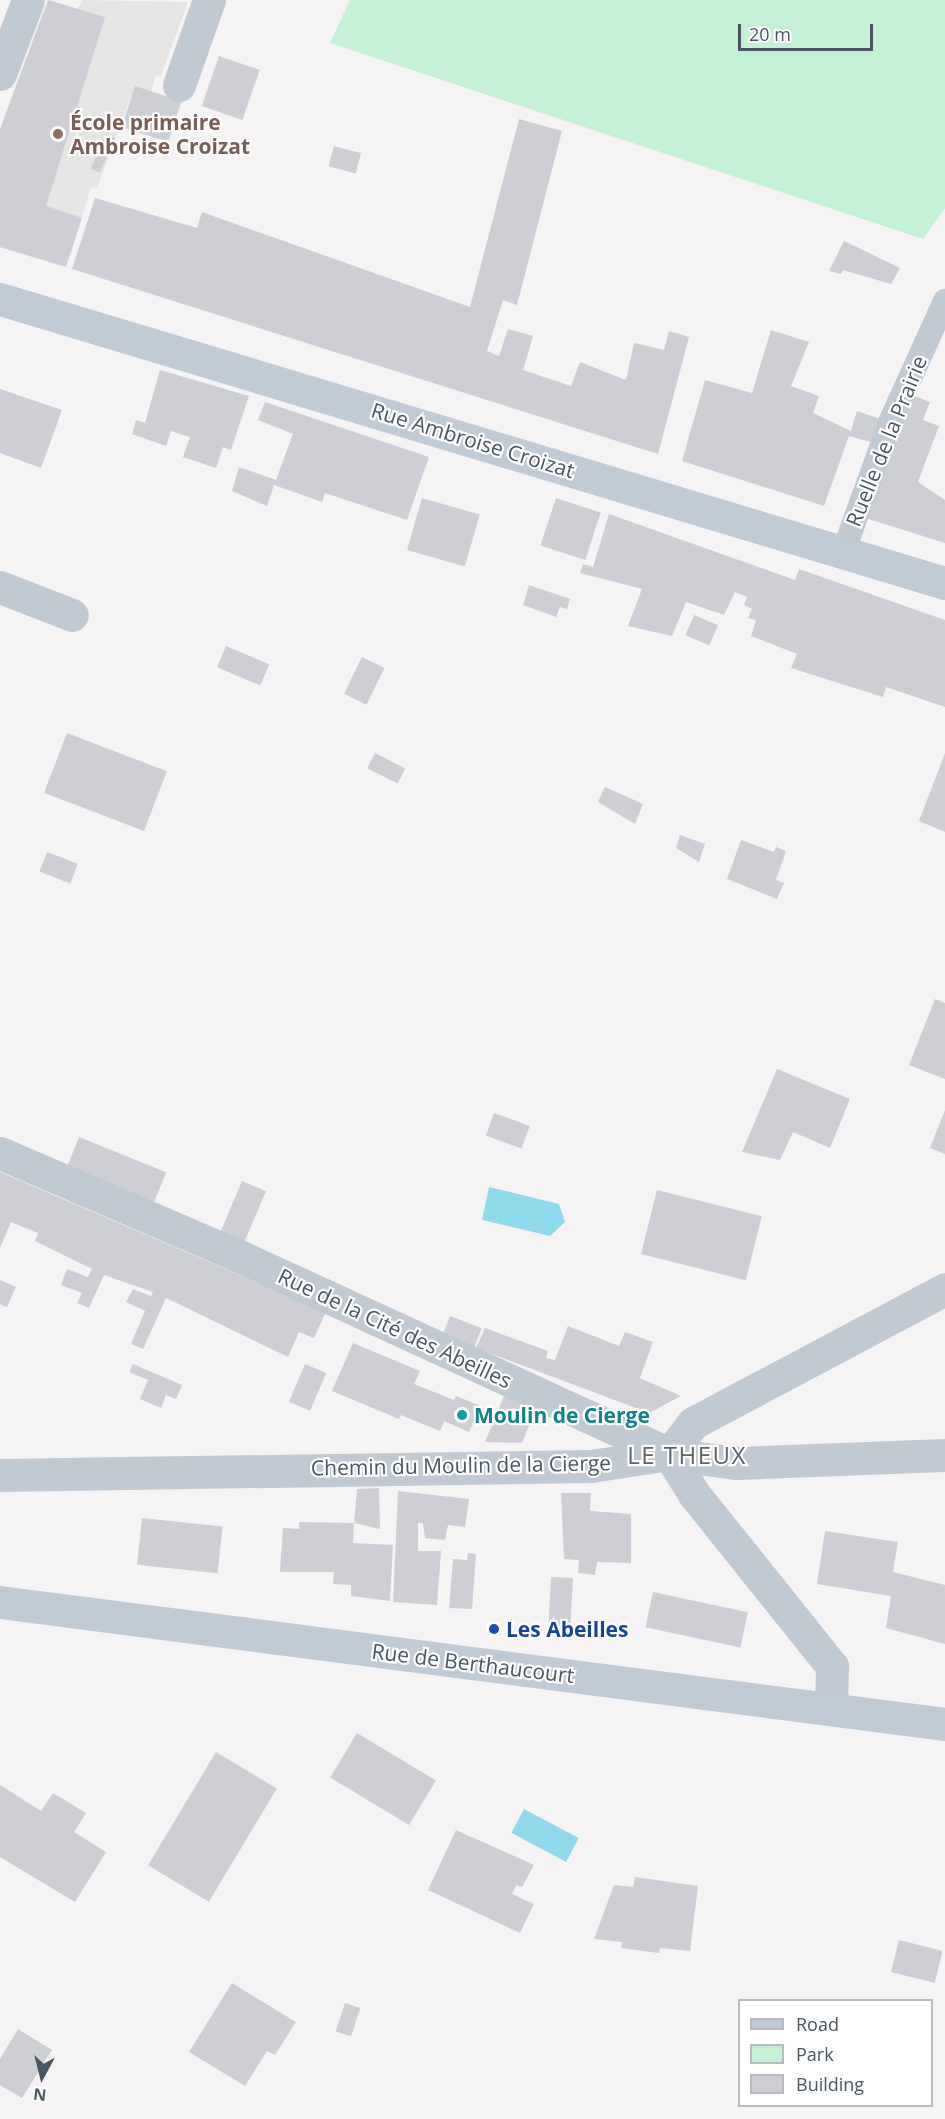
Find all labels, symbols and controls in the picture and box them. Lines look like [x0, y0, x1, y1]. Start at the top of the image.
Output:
scale bar [741, 12, 876, 50]
text: 20 m [749, 22, 791, 46]
place label: École primaire Ambroise Croizat [70, 109, 250, 159]
marker: École primaire Ambroise Croizat [51, 127, 65, 141]
street label: Ruelle de la Prairie [840, 352, 932, 530]
street label: Rue Ambroise Croizat [368, 397, 578, 483]
street label: Rue de la Cité des Abeilles [274, 1263, 516, 1393]
place label: Moulin de Cierge [474, 1402, 650, 1428]
marker: Moulin de Cierge [455, 1408, 469, 1422]
district label: LE THEUX [627, 1441, 747, 1469]
street label: Chemin du Moulin de la Cierge [311, 1450, 611, 1480]
place label: Les Abeilles [506, 1616, 628, 1642]
marker: Les Abeilles [487, 1622, 501, 1636]
street label: Rue de Berthaucourt [370, 1638, 576, 1688]
legend [738, 1999, 933, 2107]
text: Road [796, 2012, 839, 2036]
text: Park [796, 2042, 834, 2066]
north arrow [12, 2047, 72, 2107]
text: Building [796, 2072, 864, 2096]
text: N [32, 2083, 48, 2107]

